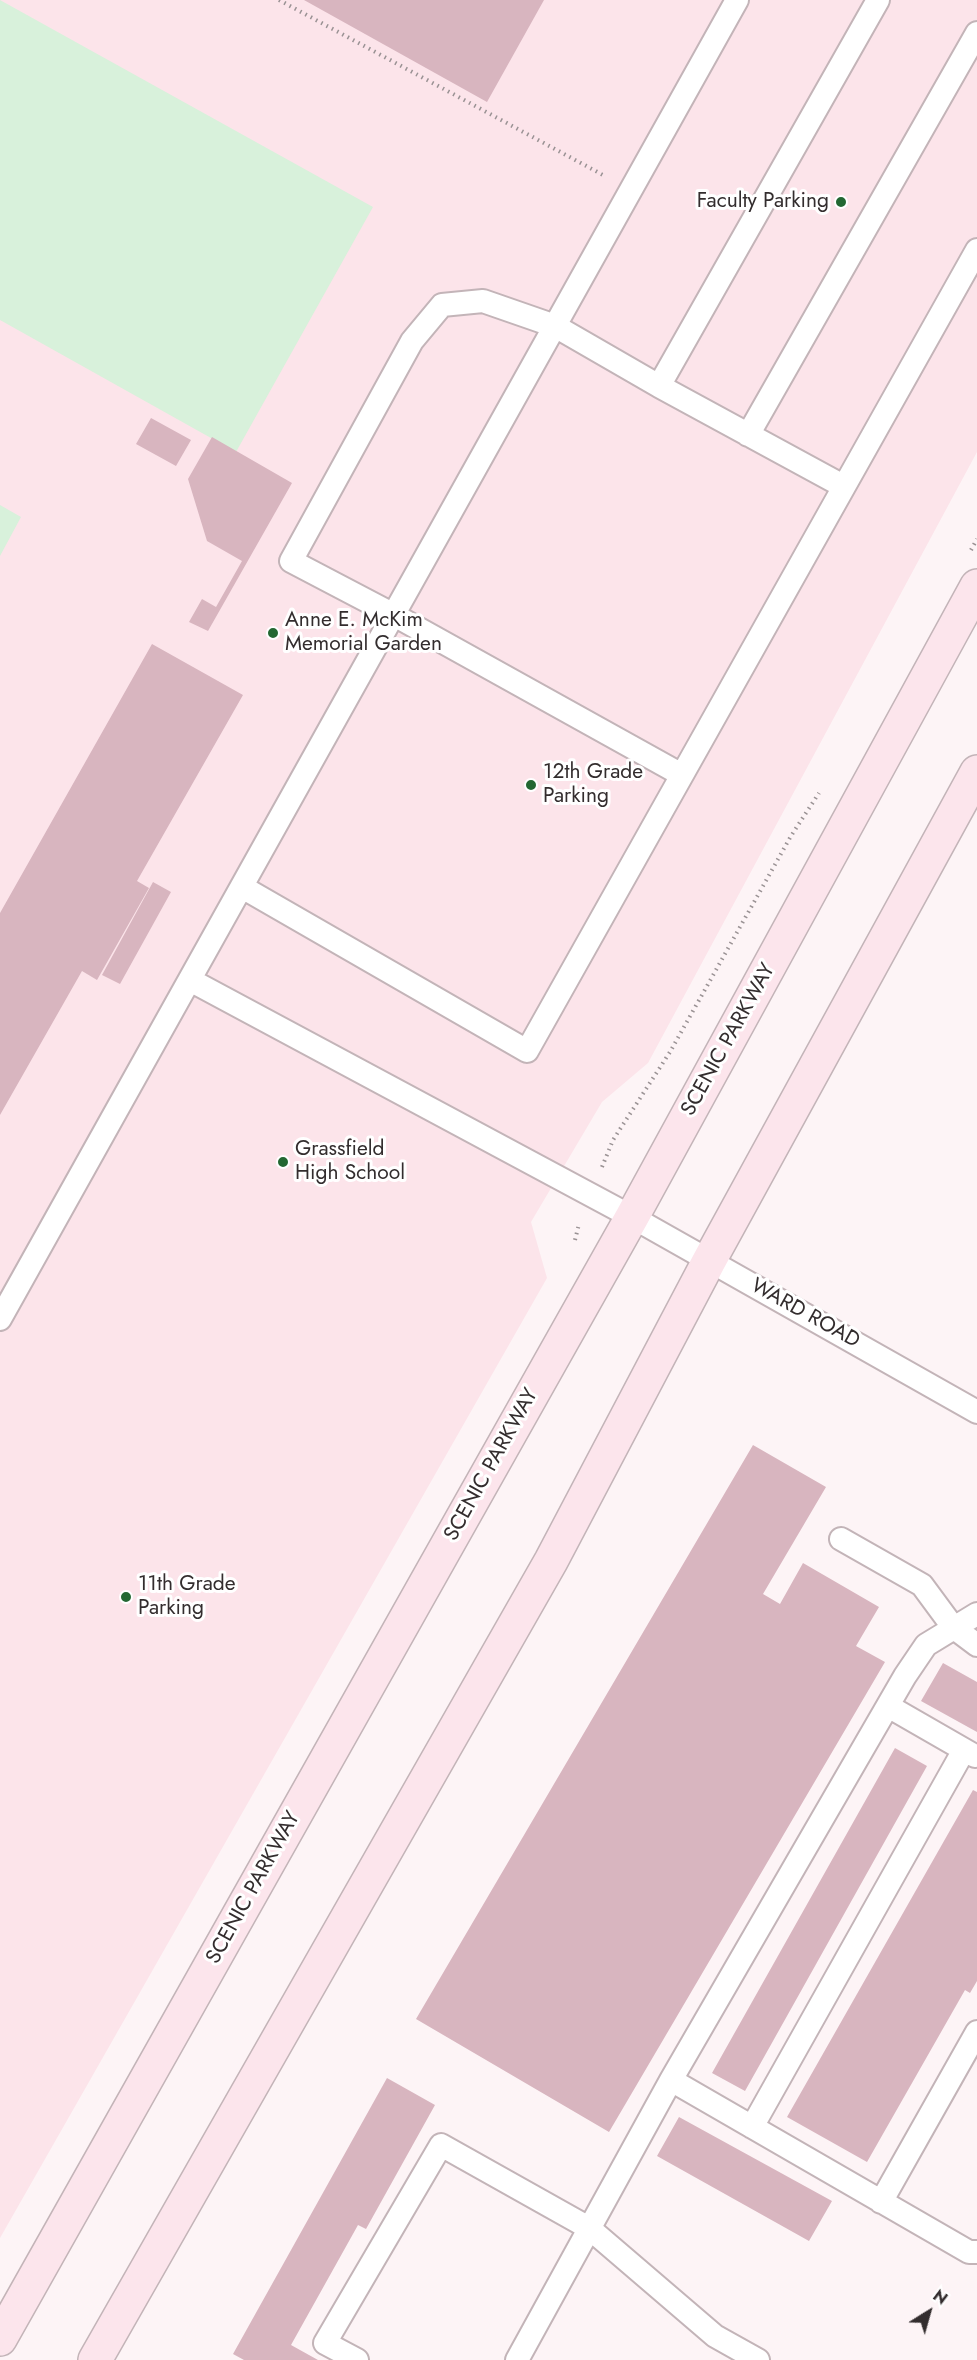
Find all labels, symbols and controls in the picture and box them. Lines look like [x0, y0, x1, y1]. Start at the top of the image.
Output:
place label: Faculty Parking [697, 189, 829, 215]
marker: Faculty Parking [834, 195, 848, 209]
place label: Anne E. McKim Memorial Garden [285, 608, 442, 658]
marker: Anne E. McKim Memorial Garden [266, 626, 280, 640]
place label: 12th Grade Parking [543, 760, 643, 810]
marker: 12th Grade Parking [524, 778, 538, 792]
street label: SCENIC PARKWAY [677, 959, 781, 1121]
place label: Grassfield High School [295, 1137, 405, 1187]
marker: Grassfield High School [276, 1155, 290, 1169]
street label: WARD ROAD [746, 1274, 864, 1354]
street label: SCENIC PARKWAY [440, 1384, 544, 1546]
place label: 11th Grade Parking [138, 1572, 236, 1622]
marker: 11th Grade Parking [119, 1590, 133, 1604]
street label: SCENIC PARKWAY [202, 1807, 306, 1969]
north arrow [899, 2282, 959, 2342]
text: N [928, 2284, 952, 2310]

